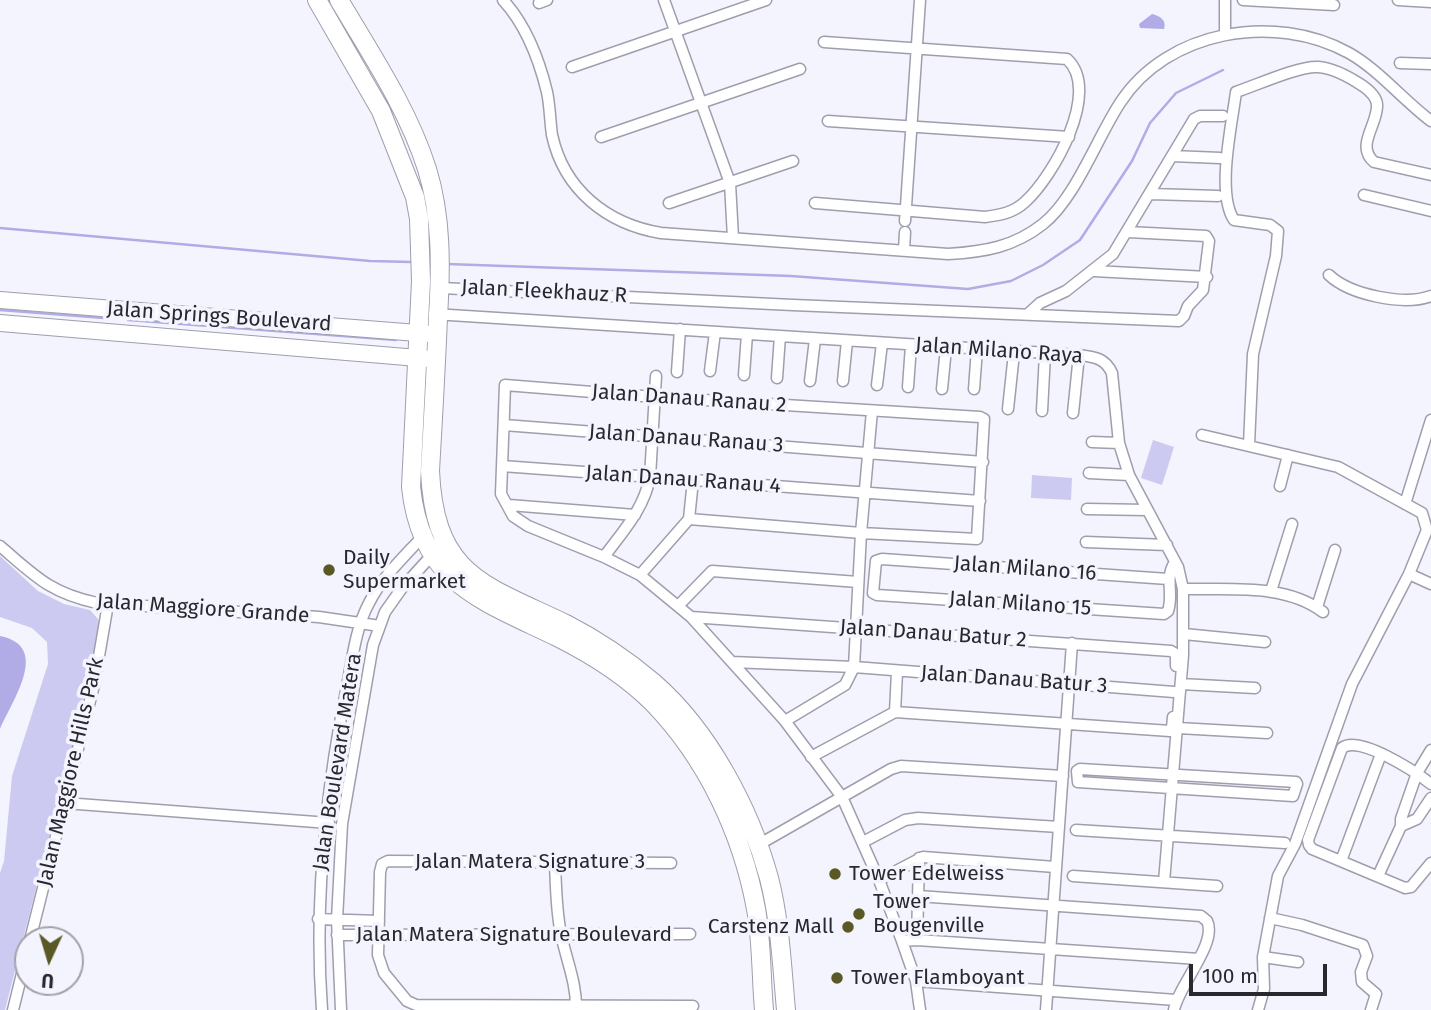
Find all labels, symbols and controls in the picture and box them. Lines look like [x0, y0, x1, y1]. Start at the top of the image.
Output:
street label: Jalan Fleekhauz R [460, 275, 628, 309]
street label: Jalan Springs Boulevard [106, 297, 332, 337]
street label: Jalan Milano Raya [914, 333, 1084, 369]
street label: Jalan Danau Ranau 2 [591, 380, 787, 418]
street label: Jalan Danau Ranau 3 [588, 420, 784, 458]
street label: Jalan Danau Ranau 4 [584, 461, 782, 499]
place label: Daily Supermarket [343, 545, 466, 595]
street label: Jalan Milano 16 [953, 551, 1097, 587]
marker: Daily Supermarket [321, 562, 337, 578]
street label: Jalan Milano 15 [948, 586, 1092, 622]
street label: Jalan Maggiore Grande [96, 589, 310, 629]
street label: Jalan Danau Batur 2 [839, 615, 1027, 653]
street label: Jalan Boulevard Matera [308, 651, 368, 873]
street label: Jalan Maggiore Hills Park [32, 655, 110, 889]
street label: Jalan Danau Batur 3 [920, 661, 1108, 699]
street label: Jalan Matera Signature 3 [415, 849, 645, 875]
place label: Tower Edelweiss [849, 861, 1004, 887]
marker: Tower Edelweiss [827, 866, 843, 882]
place label: Tower Bougenville [873, 889, 984, 939]
marker: Tower Bougenville [851, 906, 867, 922]
place label: Carstenz Mall [708, 914, 834, 940]
marker: Carstenz Mall [840, 919, 856, 935]
street label: Jalan Matera Signature Boulevard [356, 922, 672, 948]
north arrow [14, 926, 84, 996]
scale bar [1193, 950, 1331, 994]
text: 100 m [1202, 963, 1258, 989]
place label: Tower Flamboyant [851, 965, 1025, 991]
text: U [41, 969, 55, 992]
marker: Tower Flamboyant [829, 970, 845, 986]

